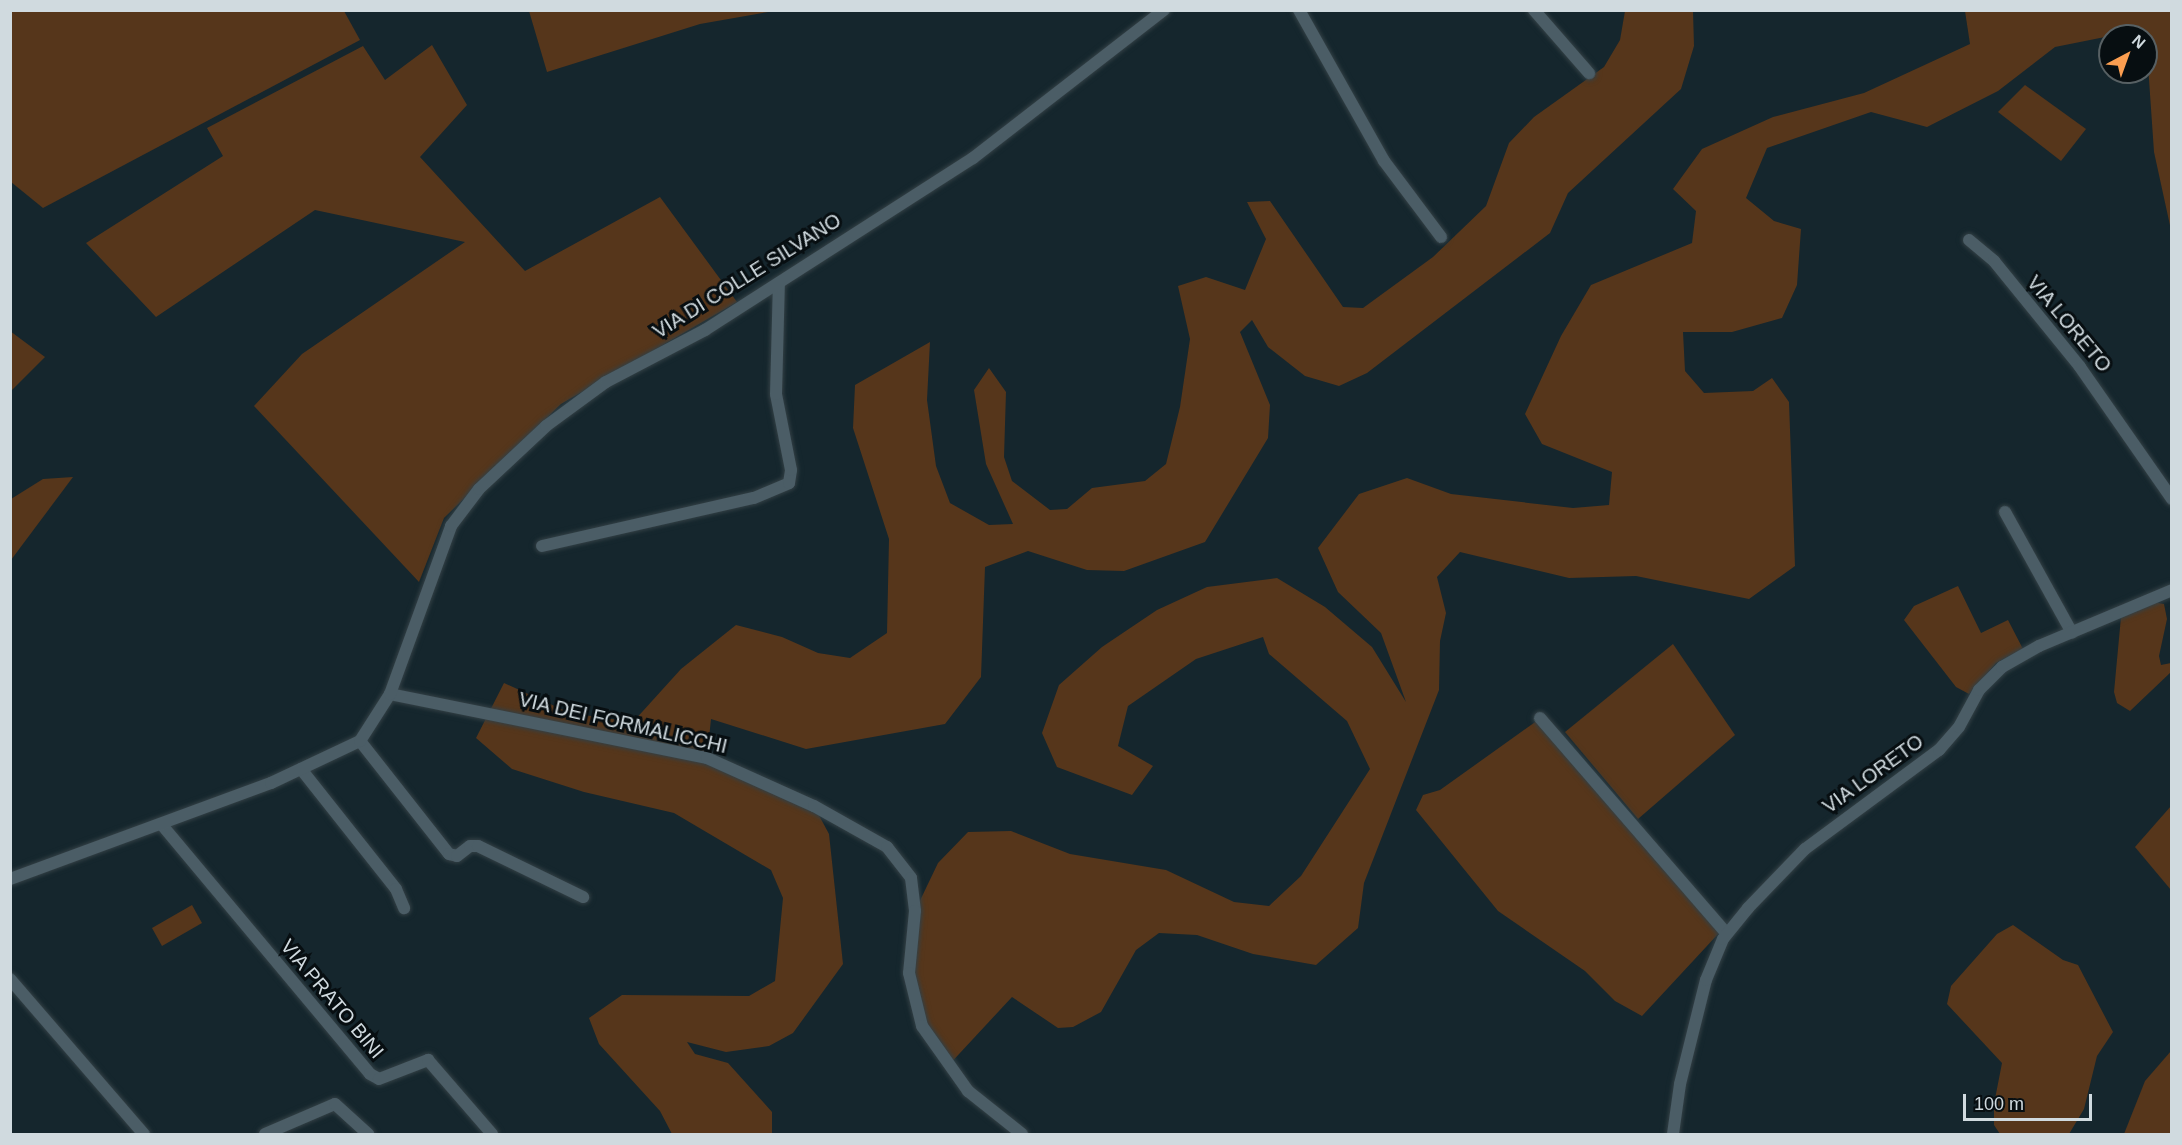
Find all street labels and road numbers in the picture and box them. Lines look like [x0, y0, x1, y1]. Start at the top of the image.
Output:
street label: VIA DI COLLE SILVANO [648, 208, 846, 344]
street label: VIA LORETO [2021, 270, 2117, 378]
street label: VIA DEI FORMALICCHI [516, 687, 730, 759]
street label: VIA LORETO [1818, 729, 1928, 819]
street label: VIA PRATO BINI [275, 934, 389, 1064]

